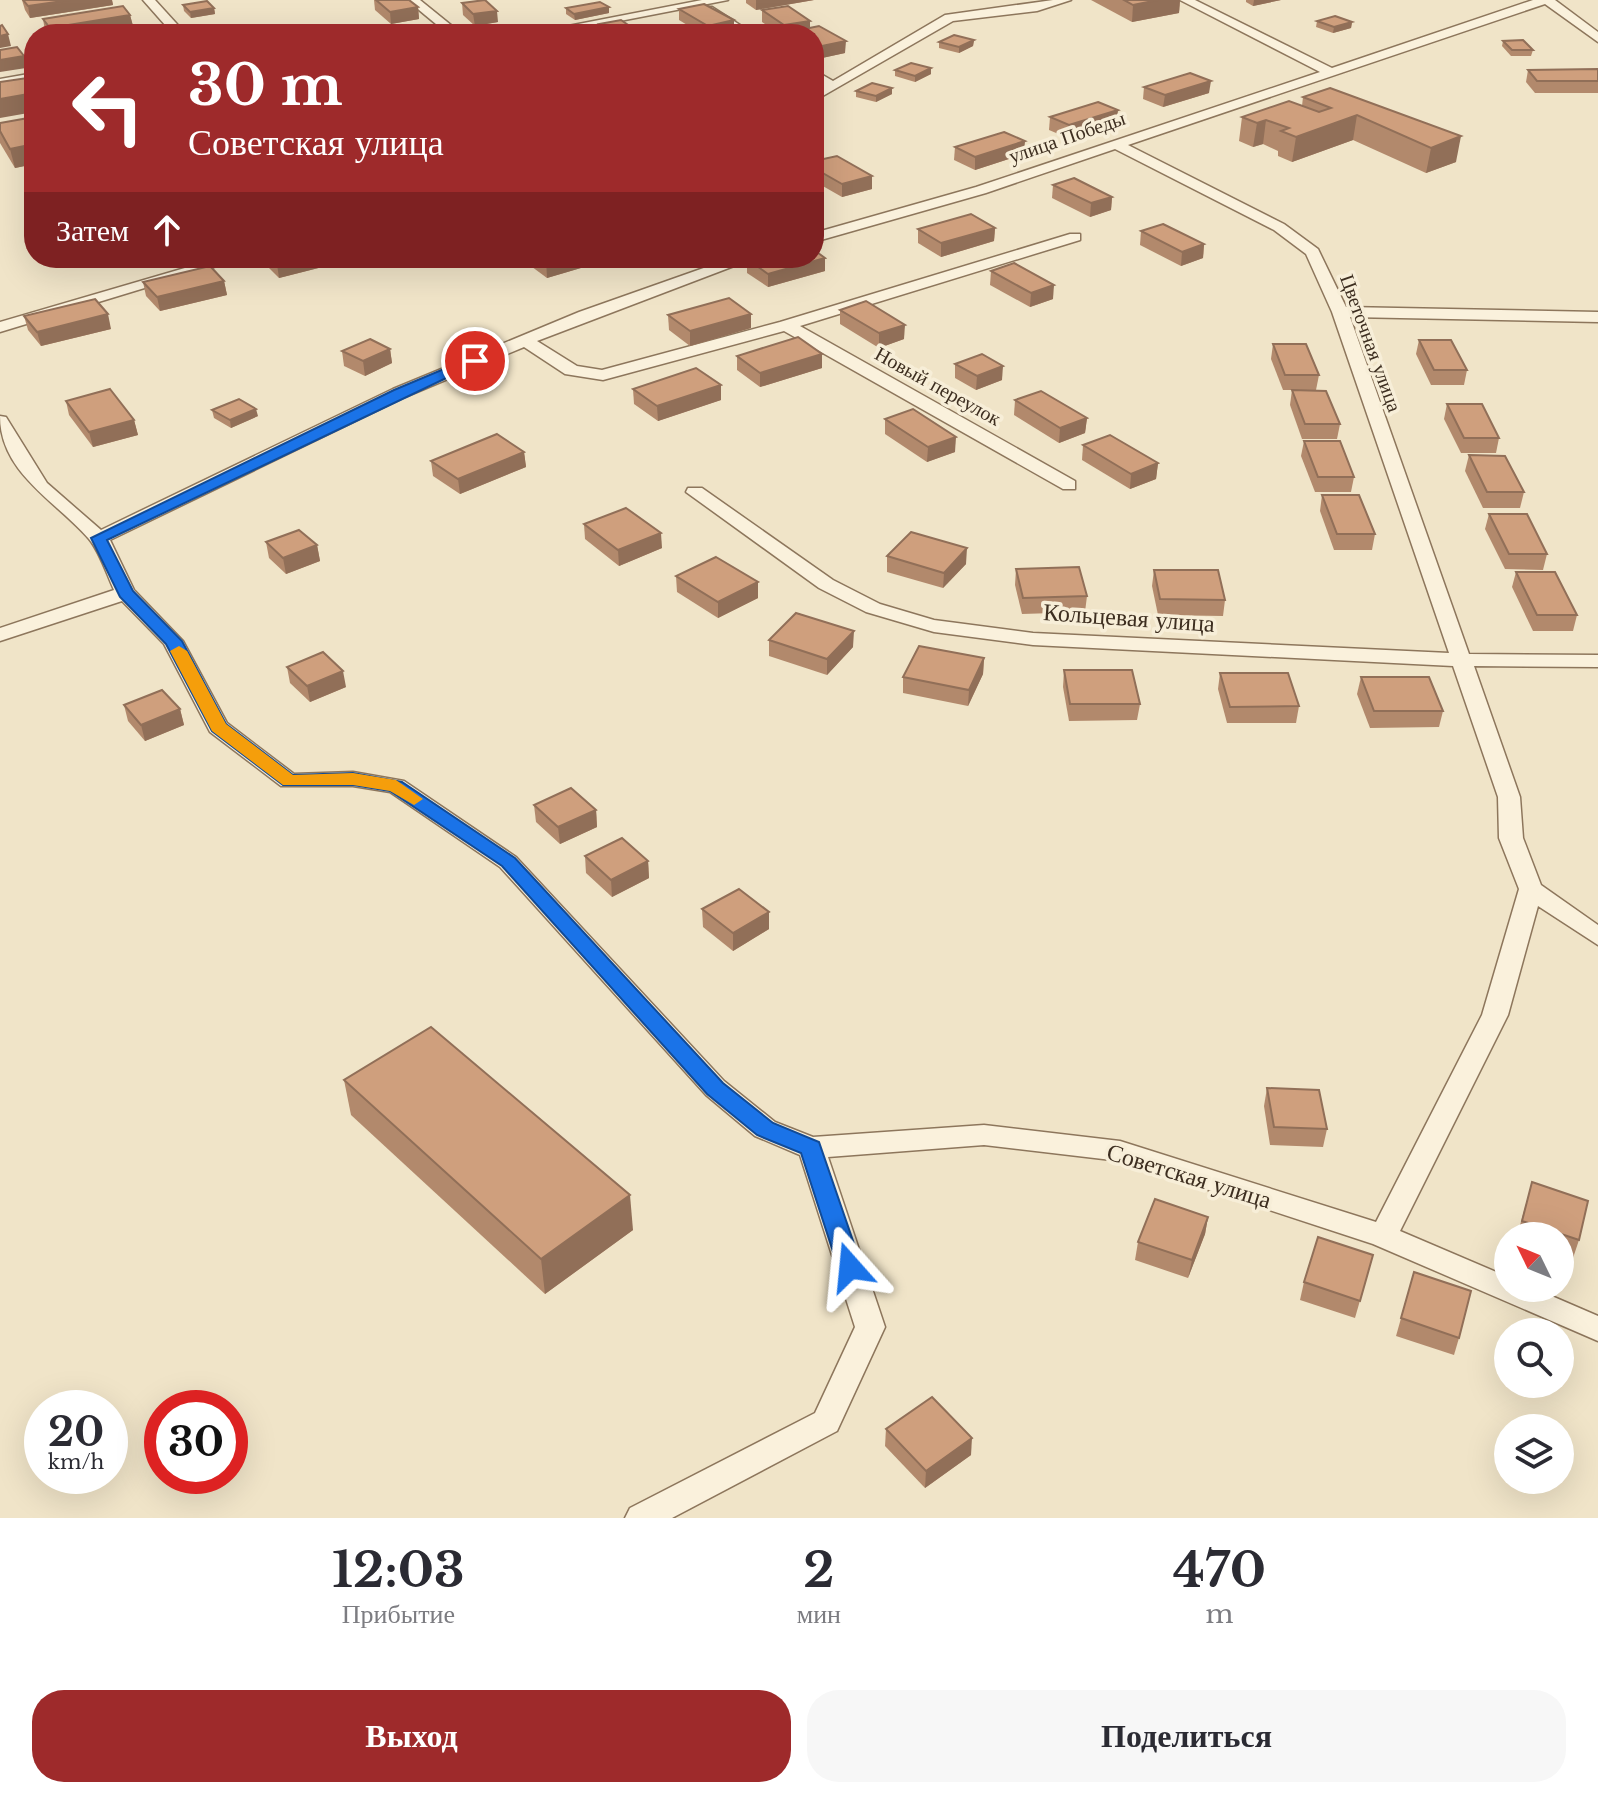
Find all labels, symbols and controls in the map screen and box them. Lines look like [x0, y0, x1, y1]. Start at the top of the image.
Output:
text: 30 m [188, 51, 343, 120]
icon: left [56, 56, 160, 160]
street label: улица Победы [1006, 106, 1128, 168]
text: Советская улица [188, 120, 444, 165]
icon: ahead [145, 208, 189, 252]
text: Затем [56, 212, 129, 249]
street label: Цветочная улица [1335, 271, 1407, 415]
pin [441, 327, 509, 395]
icon: arrive [453, 339, 497, 383]
street label: Новый переулок [871, 341, 1006, 431]
street label: Кольцевая улица [1042, 597, 1216, 638]
street label: Советская улица [1103, 1137, 1275, 1214]
north arrow [1494, 1222, 1574, 1302]
map controls [1494, 1222, 1574, 1494]
position arrow [808, 1225, 892, 1309]
button: search [1494, 1318, 1574, 1398]
speed limit sign: 30 [144, 1390, 248, 1494]
text: 20 [48, 1407, 104, 1457]
button: layers [1494, 1414, 1574, 1494]
text: km/h [48, 1450, 104, 1474]
text: 12:03 [332, 1540, 465, 1600]
text: 2 [803, 1540, 834, 1600]
text: 470 [1173, 1540, 1266, 1600]
text: Прибытие [342, 1598, 455, 1630]
text: мин [797, 1598, 841, 1630]
text: m [1206, 1598, 1233, 1630]
button: Выход [32, 1690, 791, 1782]
button: Поделиться [807, 1690, 1566, 1782]

